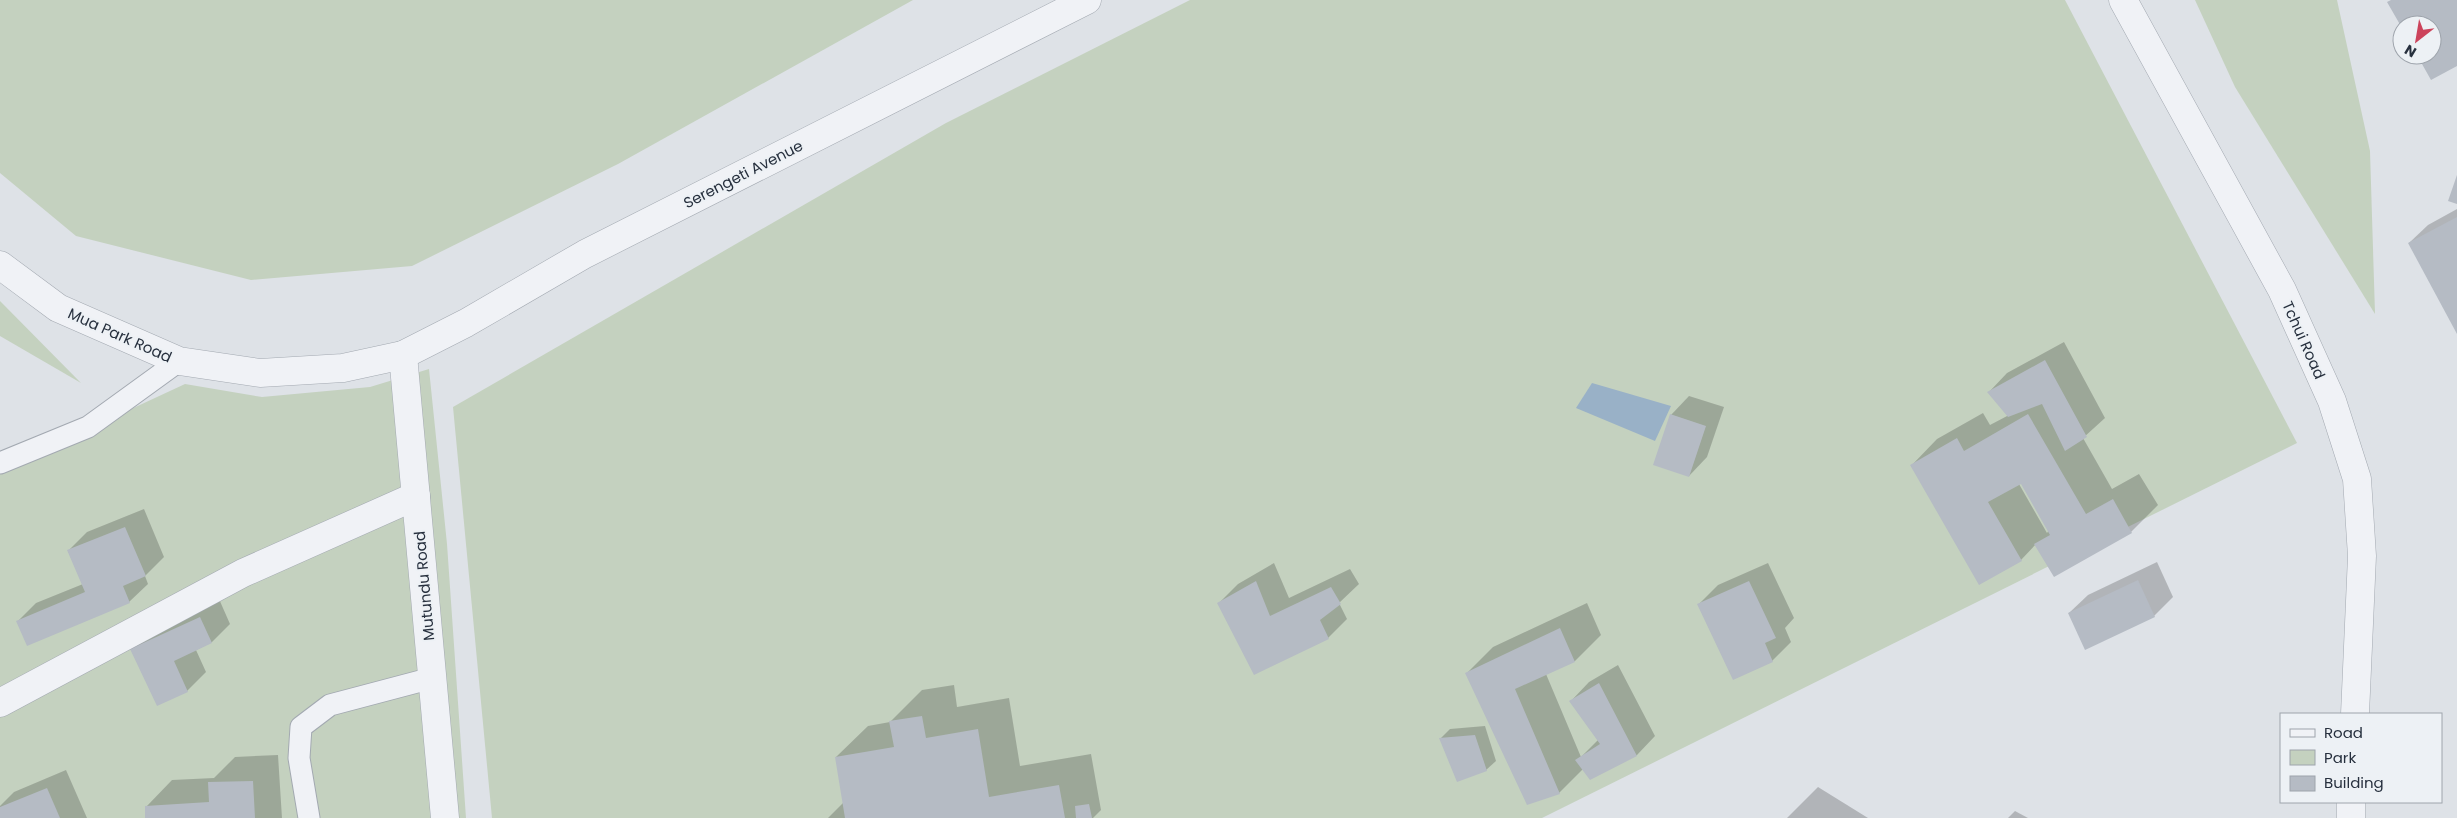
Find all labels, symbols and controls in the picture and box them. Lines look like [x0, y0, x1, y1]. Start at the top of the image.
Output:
north arrow [2392, 15, 2442, 65]
text: N [2401, 40, 2420, 62]
street label: Serengeti Avenue [680, 135, 806, 213]
street label: Tchui Road [2278, 298, 2330, 382]
street label: Mua Park Road [65, 303, 175, 367]
street label: Mutundu Road [409, 530, 439, 642]
legend [2280, 713, 2442, 803]
text: Road [2324, 722, 2363, 743]
text: Park [2324, 747, 2356, 768]
text: Building [2324, 772, 2384, 793]

